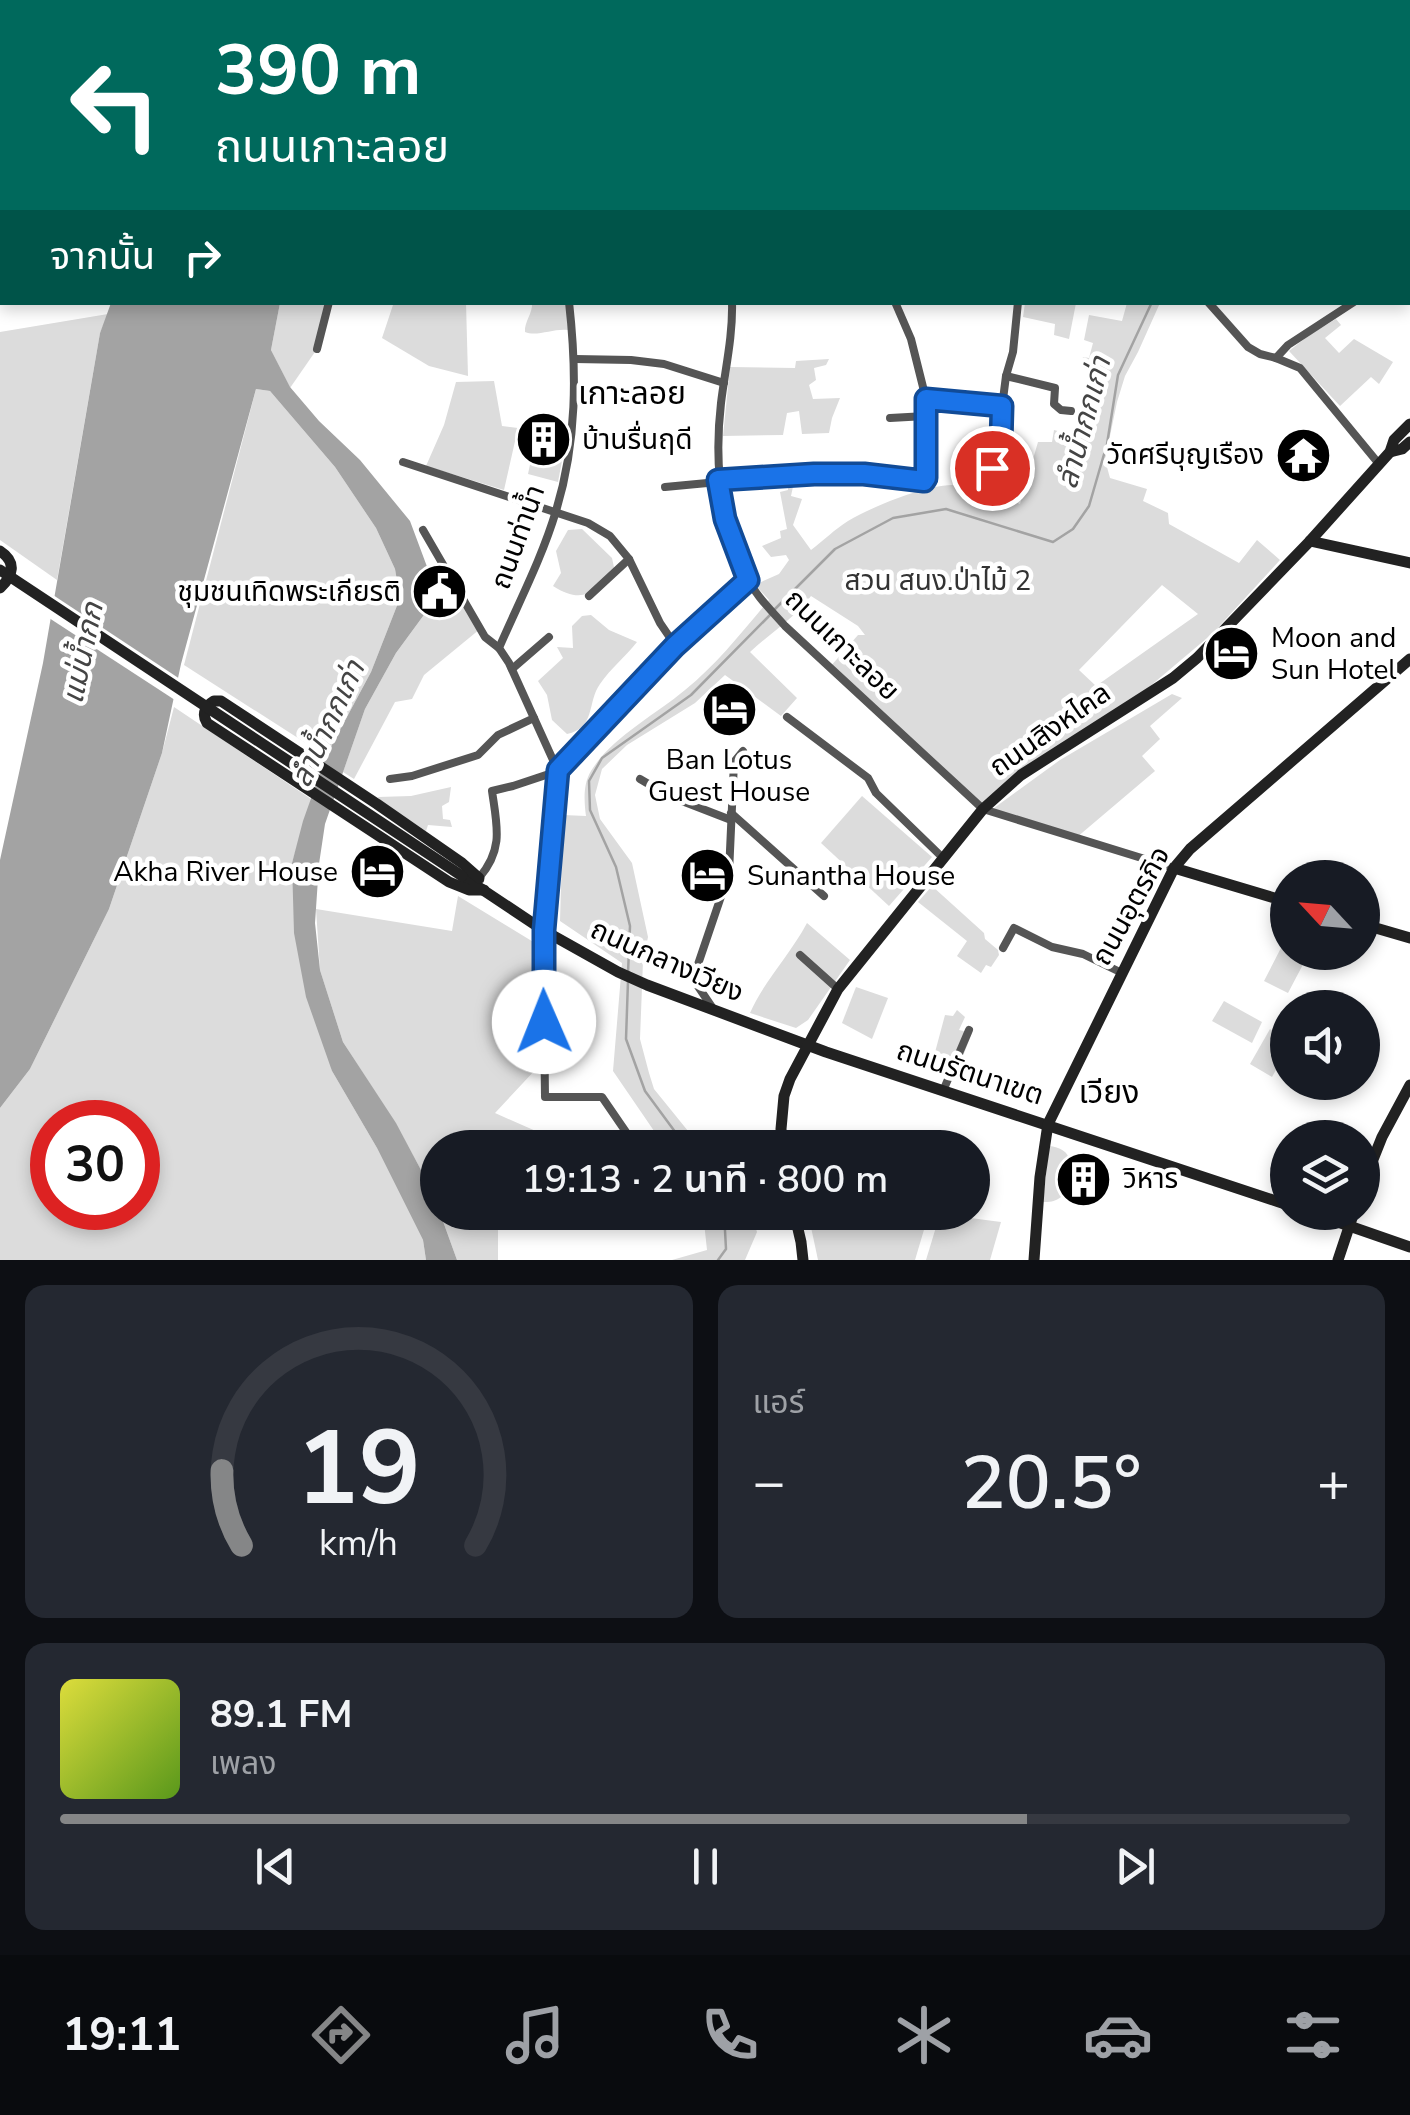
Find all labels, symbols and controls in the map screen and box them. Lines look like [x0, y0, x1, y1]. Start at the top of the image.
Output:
text: 390 m [215, 23, 421, 119]
icon: left [50, 40, 180, 170]
text: ถนนเกาะลอย [215, 117, 449, 178]
icon: right [175, 230, 230, 285]
text: จากนั้น [50, 231, 155, 282]
water label: ลำน้ำกกเก่า [1046, 351, 1122, 493]
district label: เกาะลอย [578, 372, 686, 415]
building icon: บ้านรื่นฤดี [513, 410, 573, 470]
place label: บ้านรื่นฤดี [582, 420, 692, 459]
temple icon: วัดศรีบุญเรือง [1273, 425, 1333, 485]
pin [950, 426, 1035, 511]
place label: วัดศรีบุญเรือง [1107, 436, 1264, 474]
icon: arrive [965, 441, 1020, 496]
street label: ถนนท่าน้ำ [481, 479, 554, 594]
public building icon: ชุมชนเทิดพระเกียรติ [410, 562, 470, 622]
park label: สวน สนง.ป่าไม้ 2 [845, 562, 1031, 600]
place label: ชุมชนเทิดพระเกียรติ [178, 573, 401, 611]
street label: ถนนเกาะลอย [776, 581, 908, 709]
water label: แม่น้ำกก [51, 598, 114, 707]
place label: Moon and Sun Hotel [1271, 619, 1397, 689]
hotel icon: Moon and Sun Hotel [1202, 624, 1262, 684]
water label: ลำน้ำกกเก่า [280, 652, 376, 794]
street label: ถนนสิงหไคล [982, 674, 1118, 786]
hotel icon: Ban Lotus Guest House [699, 679, 759, 739]
place label: Ban Lotus Guest House [648, 741, 810, 811]
street label: ถนนอุตรกิจ [1083, 840, 1179, 972]
hotel icon: Akha River House [347, 842, 407, 902]
hotel icon: Sunantha House [678, 846, 738, 906]
place label: Akha River House [113, 853, 338, 891]
place label: Sunantha House [747, 857, 955, 895]
north arrow [1270, 860, 1380, 970]
map controls [1270, 860, 1380, 1230]
street label: ถนนกลางเวียง [584, 910, 750, 1012]
position arrow [492, 970, 596, 1074]
button: sound [1270, 990, 1380, 1100]
street label: ถนนรัตนาเขต [892, 1031, 1048, 1115]
district label: เวียง [1078, 1071, 1140, 1114]
speed limit sign: 30 [30, 1100, 160, 1230]
button: layers [1270, 1120, 1380, 1230]
building icon: วิหาร [1054, 1149, 1114, 1209]
text: 19:13 · 2 นาที · 800 m [522, 1154, 888, 1205]
place label: วิหาร [1122, 1160, 1178, 1198]
text: แอร์ [753, 1381, 804, 1424]
text: 19 [296, 1398, 421, 1540]
text: 20.5° [961, 1432, 1142, 1534]
text: − [753, 1445, 786, 1520]
text: + [1317, 1445, 1350, 1520]
text: km/h [319, 1519, 398, 1568]
text: 89.1 FM [210, 1689, 352, 1740]
text: เพลง [210, 1742, 277, 1785]
icon: previous [248, 1839, 303, 1894]
icon: pause [678, 1839, 733, 1894]
icon: next [1108, 1839, 1163, 1894]
icon: directions [306, 2000, 376, 2070]
icon: music [500, 2000, 570, 2070]
icon: phone [695, 2000, 765, 2070]
icon: climate [889, 2000, 959, 2070]
icon: car [1083, 2000, 1153, 2070]
icon: filters [1278, 2000, 1348, 2070]
text: 19:11 [62, 2005, 181, 2066]

